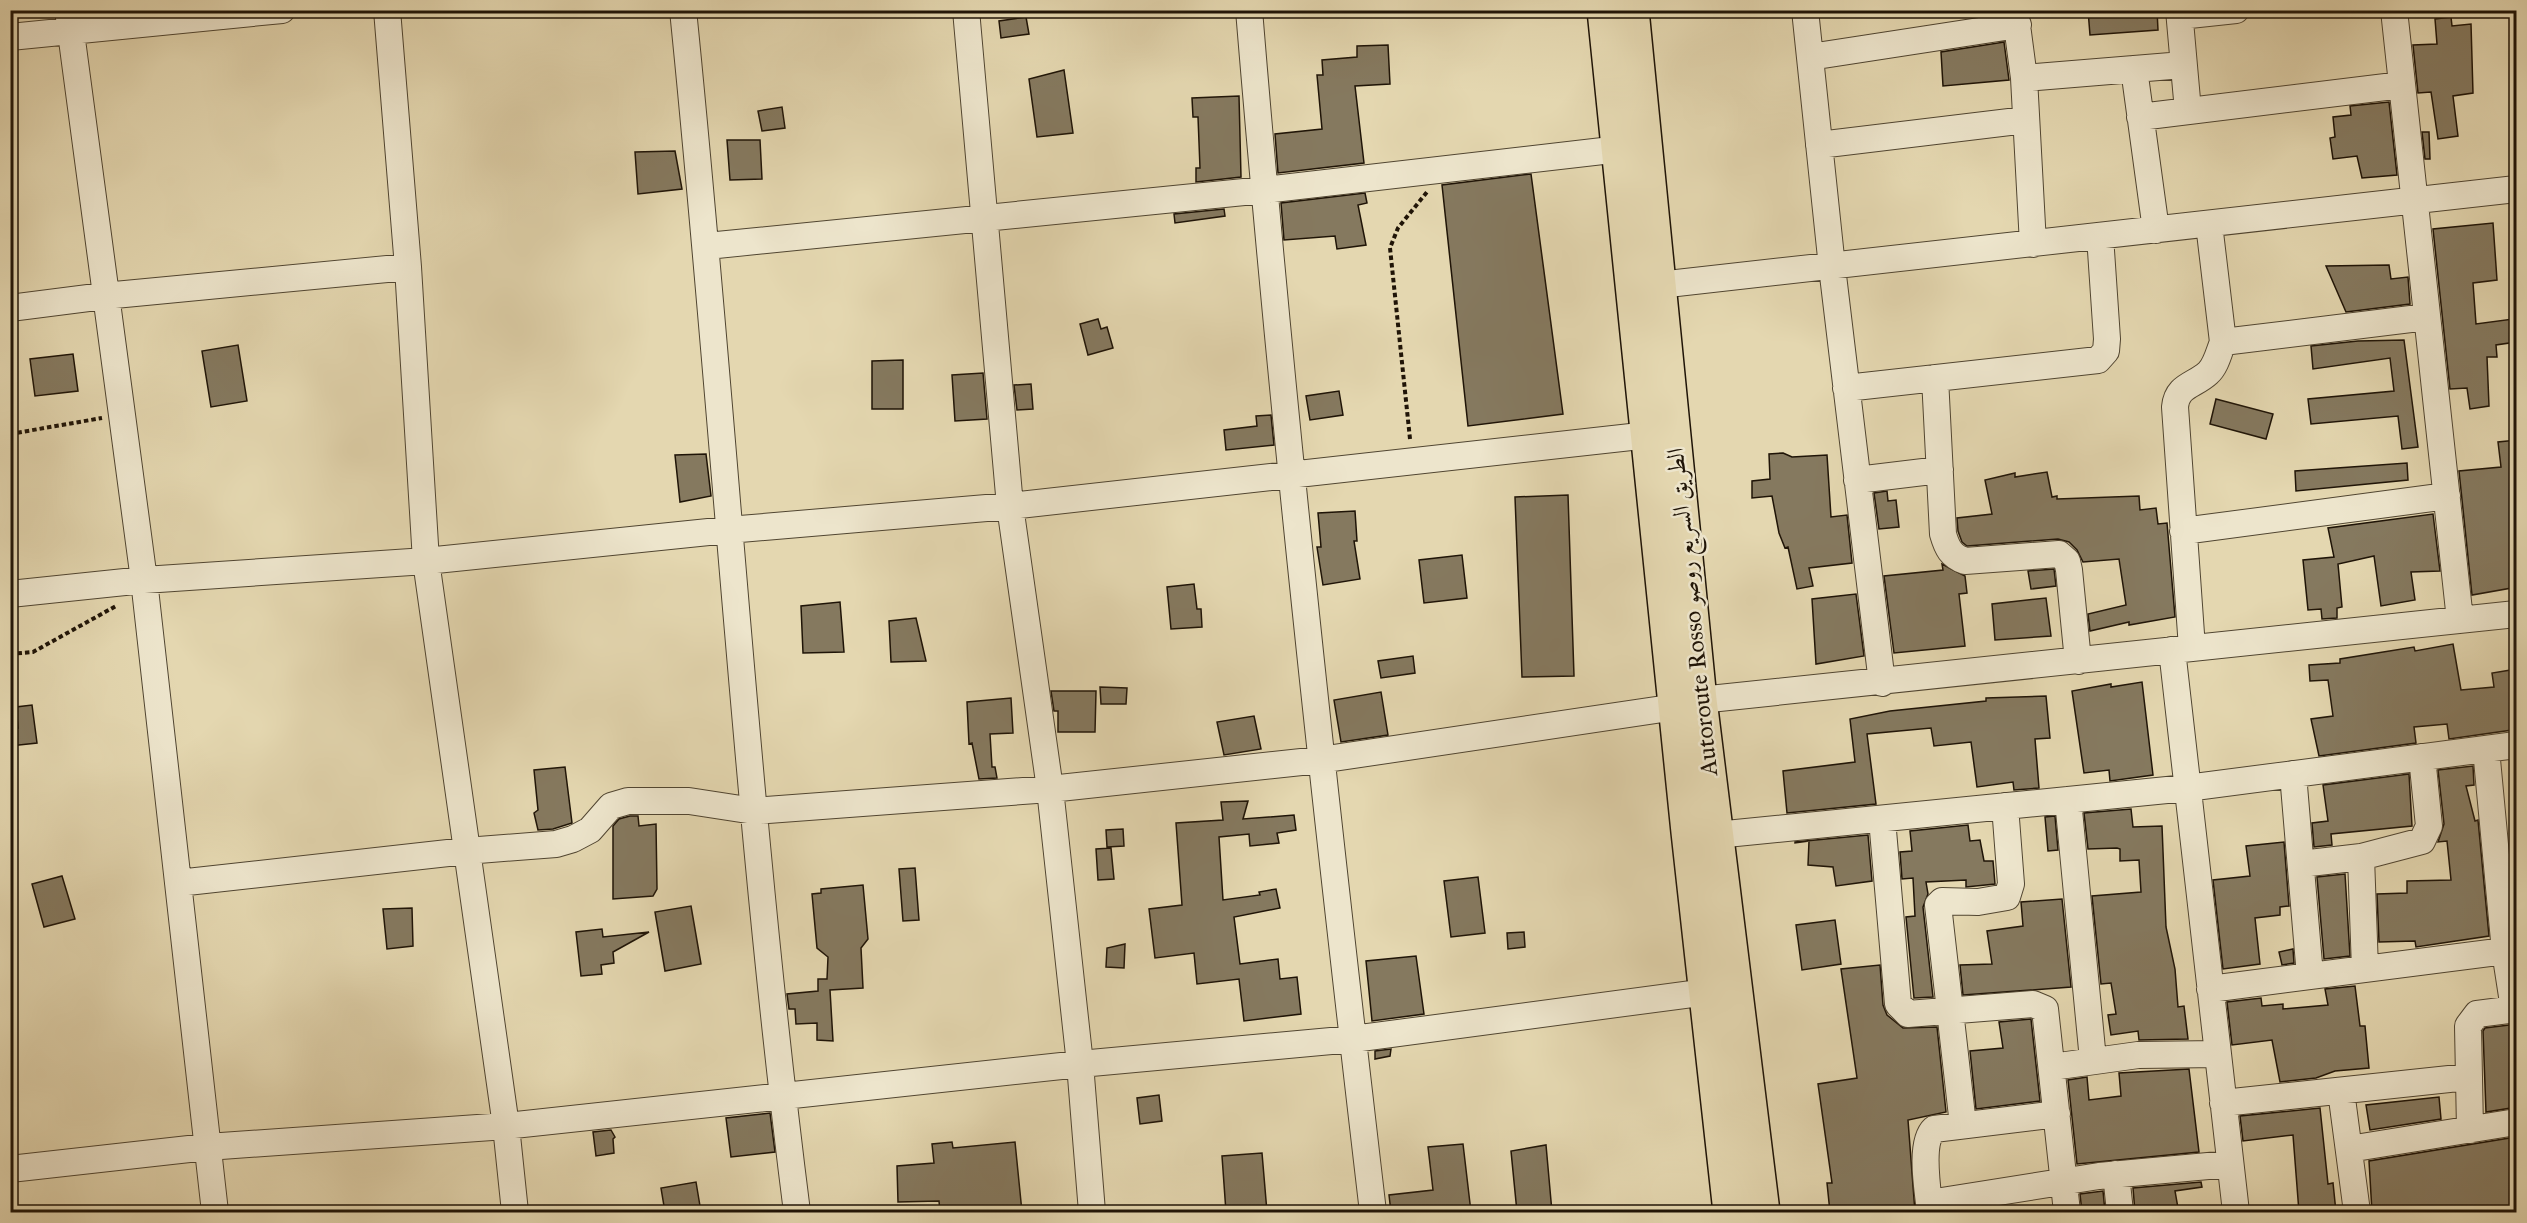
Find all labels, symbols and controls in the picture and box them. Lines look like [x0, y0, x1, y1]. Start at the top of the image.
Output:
street label: Autoroute Rosso الطريق السريع روصو [1660, 446, 1731, 778]

